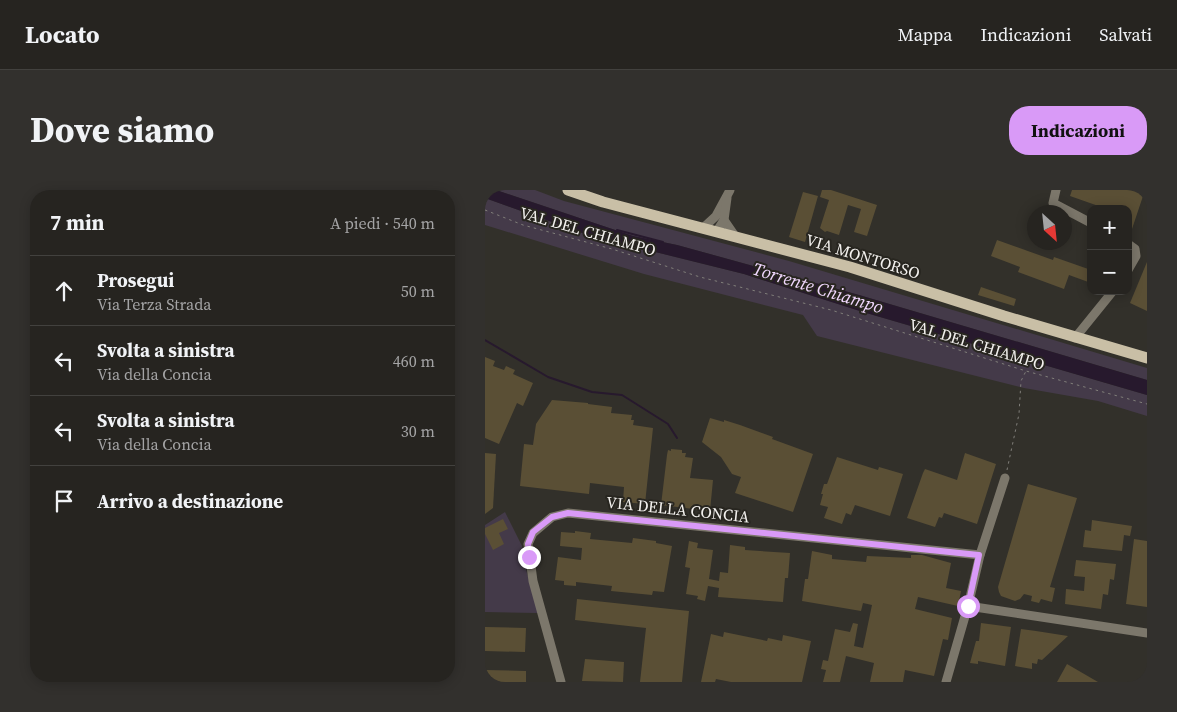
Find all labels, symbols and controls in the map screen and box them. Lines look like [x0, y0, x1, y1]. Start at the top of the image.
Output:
text: Locato [25, 18, 100, 51]
text: Mappa [898, 22, 952, 47]
text: Indicazioni [980, 22, 1071, 47]
text: Salvati [1099, 22, 1152, 47]
text: Dove siamo [30, 106, 214, 154]
button: Indicazioni [1009, 106, 1147, 155]
street label: VAL DEL CHIAMPO [517, 201, 659, 261]
north arrow [1027, 205, 1072, 250]
map controls [1087, 205, 1132, 295]
button: + [1087, 205, 1132, 250]
text: 7 min [50, 208, 105, 237]
text: A piedi · 540 m [330, 212, 435, 234]
street label: VIA MONTORSO [803, 228, 923, 284]
button: − [1087, 250, 1132, 295]
water label: Torrente Chiampo [750, 256, 887, 319]
text: Prosegui [97, 267, 174, 293]
icon: ahead [50, 277, 78, 305]
text: 50 m [401, 280, 435, 302]
text: Via Terza Strada [97, 293, 211, 315]
street label: VAL DEL CHIAMPO [907, 313, 1047, 375]
text: Svolta a sinistra [97, 337, 235, 363]
icon: left [50, 347, 78, 375]
text: 460 m [393, 350, 435, 372]
text: Via della Concia [97, 363, 212, 385]
text: Svolta a sinistra [97, 407, 235, 433]
icon: left [50, 417, 78, 445]
text: 30 m [401, 420, 435, 442]
text: Via della Concia [97, 433, 212, 455]
icon: arrive [50, 487, 78, 515]
text: Arrivo a destinazione [97, 488, 283, 514]
street label: VIA DELLA CONCIA [605, 491, 751, 527]
route end [518, 546, 541, 569]
route start [957, 595, 980, 618]

